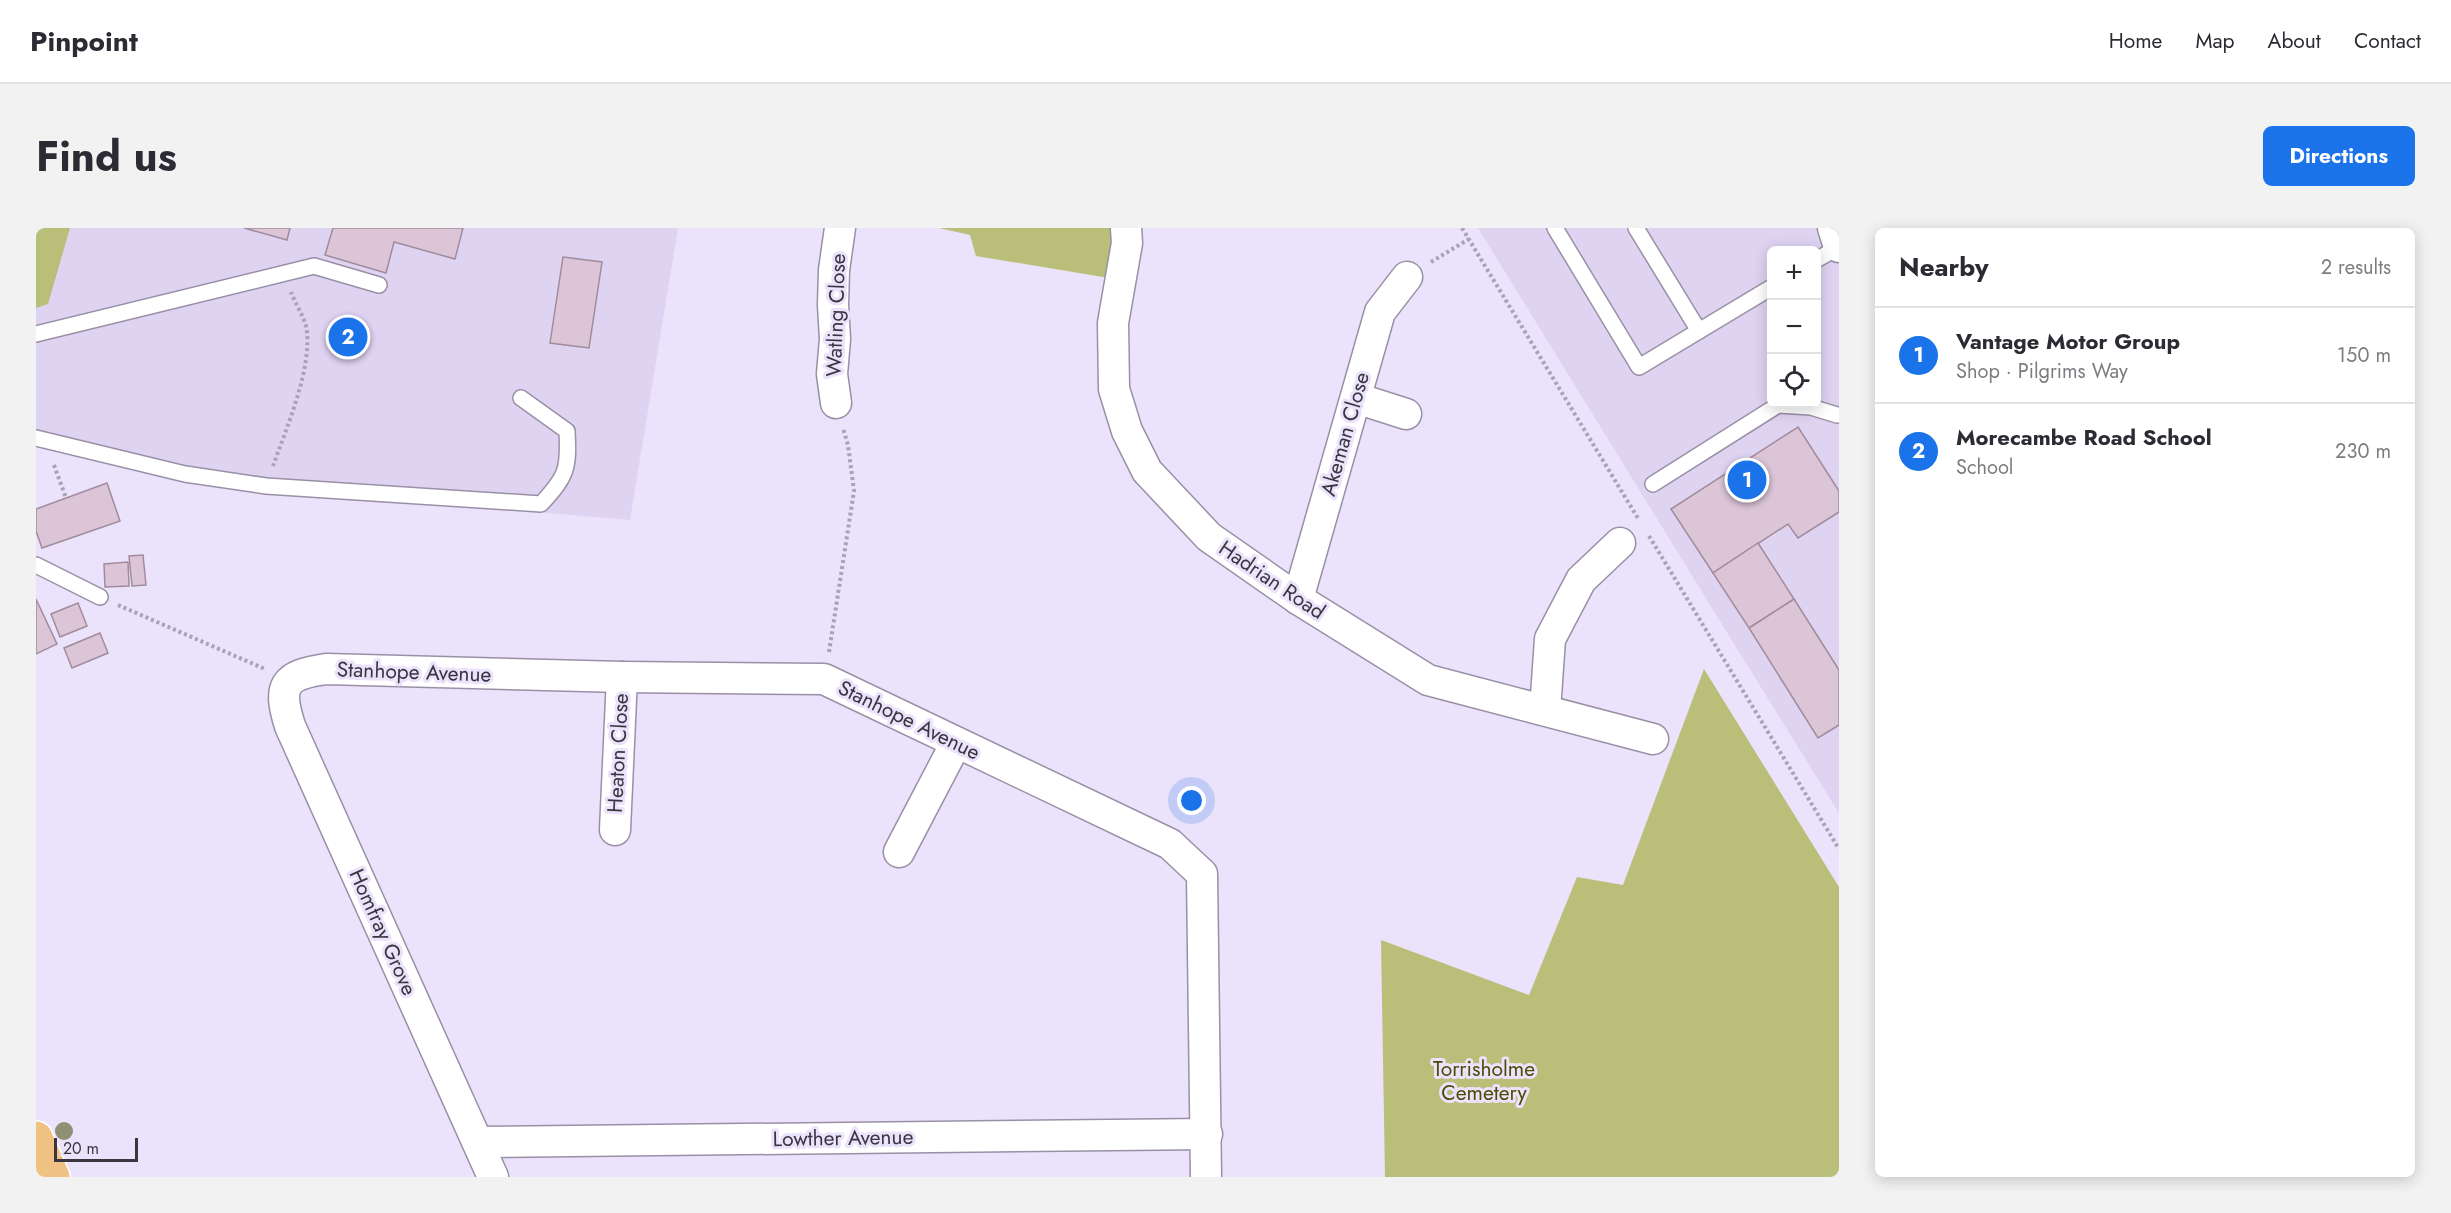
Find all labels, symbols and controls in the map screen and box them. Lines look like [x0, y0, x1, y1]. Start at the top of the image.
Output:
text: Pinpoint [30, 21, 138, 62]
text: Home [2109, 26, 2162, 56]
text: Map [2195, 26, 2235, 56]
text: About [2268, 26, 2321, 56]
text: Contact [2354, 26, 2421, 56]
text: Find us [36, 126, 177, 187]
button: Directions [2263, 126, 2415, 186]
map controls [1767, 246, 1821, 408]
button: + [1767, 246, 1821, 300]
text: Nearby [1899, 248, 1988, 286]
street label: Watling Close [819, 253, 853, 377]
text: 2 results [2321, 253, 2391, 282]
button: − [1767, 300, 1821, 354]
pin: 2 [328, 314, 368, 360]
text: Vantage Motor Group [1956, 325, 2180, 357]
text: 1 [1913, 341, 1924, 370]
text: 150 m [2337, 341, 2391, 370]
button: locate [1767, 354, 1821, 408]
text: Shop · Pilgrims Way [1956, 357, 2128, 386]
street label: Akeman Close [1313, 368, 1377, 499]
text: Morecambe Road School [1956, 421, 2212, 453]
text: 2 [1912, 437, 1925, 466]
text: 230 m [2335, 437, 2391, 466]
text: School [1956, 453, 2013, 482]
pin: 1 [1728, 458, 1766, 502]
street label: Hadrian Road [1213, 533, 1331, 627]
street label: Stanhope Avenue [336, 654, 492, 690]
street label: Stanhope Avenue [833, 673, 985, 767]
street label: Heaton Close [600, 692, 636, 814]
your location [1177, 786, 1206, 815]
street label: Homfray Grove [342, 864, 424, 1000]
park label: Torrisholme Cemetery [1433, 1054, 1535, 1108]
street label: Lowther Avenue [772, 1122, 914, 1154]
scale bar [54, 1135, 138, 1162]
text: 20 m [63, 1137, 99, 1160]

